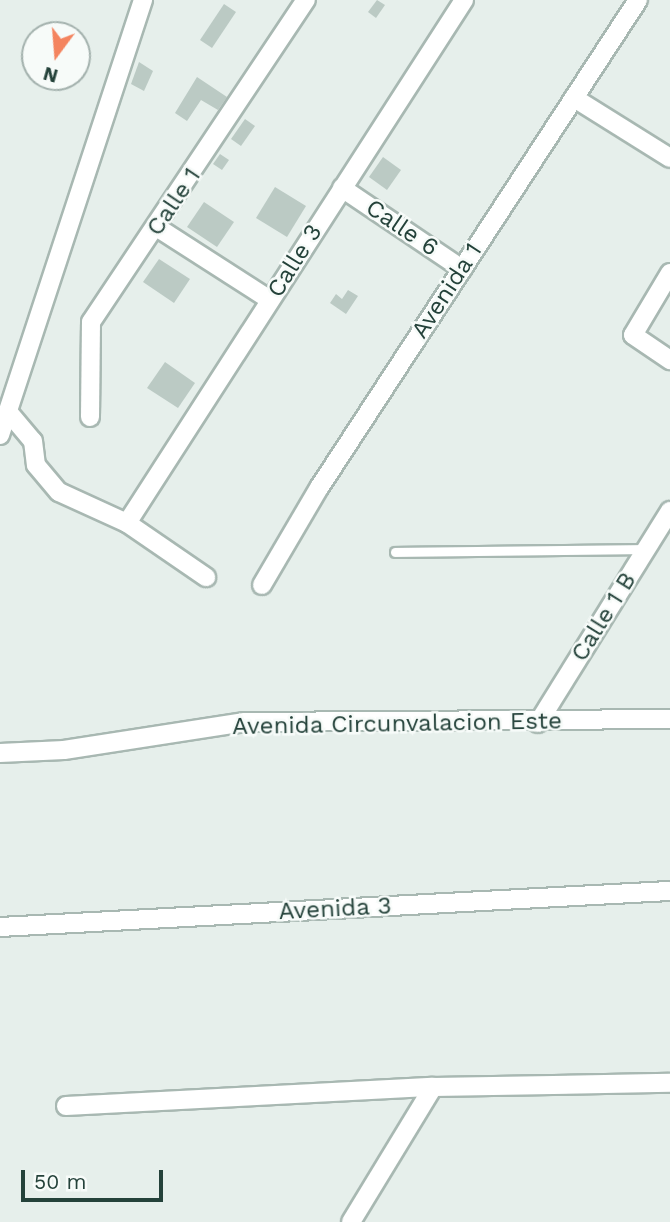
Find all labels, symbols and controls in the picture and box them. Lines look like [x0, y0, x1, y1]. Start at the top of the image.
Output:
north arrow [21, 21, 91, 91]
text: N [41, 62, 61, 88]
street label: Calle 1 [141, 162, 207, 242]
street label: Calle 6 [360, 193, 444, 263]
street label: Calle 3 [261, 219, 329, 303]
street label: Avenida 1 [405, 238, 489, 344]
street label: Calle 1 B [565, 567, 643, 667]
street label: Avenida Circunvalacion Este [232, 707, 562, 741]
street label: Avenida 3 [278, 892, 392, 926]
scale bar [24, 1156, 166, 1200]
text: 50 m [34, 1169, 86, 1194]

